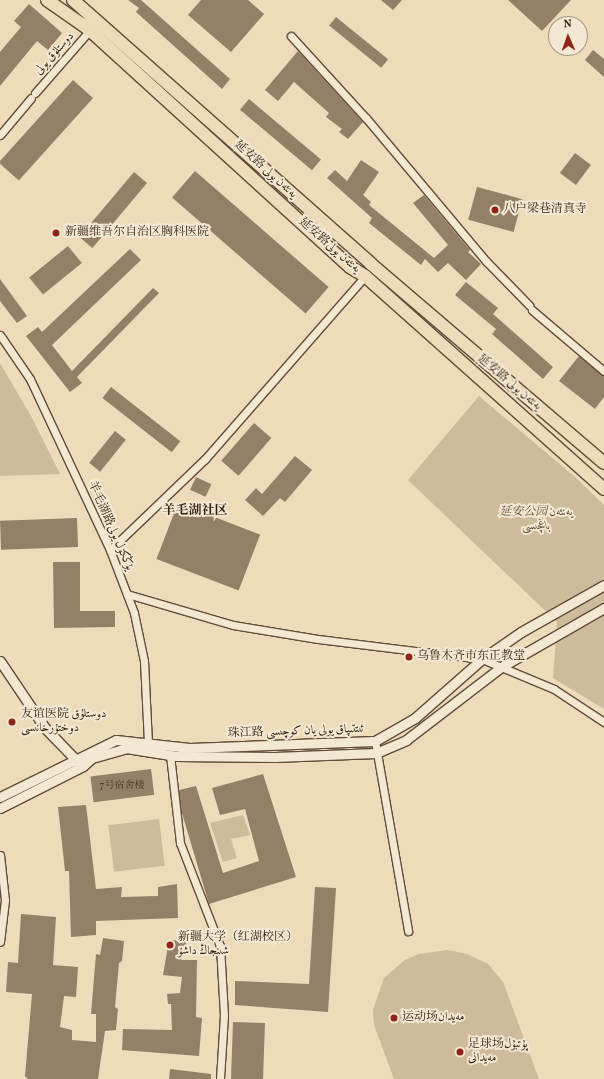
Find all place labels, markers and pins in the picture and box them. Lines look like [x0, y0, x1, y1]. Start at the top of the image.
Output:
place label: 八户梁巷清真寺 [503, 203, 587, 217]
marker: 八户梁巷清真寺 [490, 205, 500, 215]
place label: 新疆维吾尔自治区胸科医院 [65, 226, 209, 240]
marker: 新疆维吾尔自治区胸科医院 [50, 227, 62, 239]
place label: 乌鲁木齐市东正教堂 [417, 650, 525, 664]
marker: 乌鲁木齐市东正教堂 [404, 652, 414, 662]
place label: 友谊医院 دوستلۇق دوختۇرخانىسى [21, 708, 106, 736]
marker: 友谊医院 دوستلۇق دوختۇرخانىسى [6, 716, 18, 728]
place label: 新疆大学（红湖校区） شىنجاڭ داشۆ [178, 931, 298, 959]
marker: 新疆大学（红湖校区） شىنجاڭ داشۆ [165, 940, 175, 950]
place label: 运动场مەيدان [402, 1011, 464, 1025]
marker: 运动场مەيدان [389, 1013, 399, 1023]
place label: 足球场پۇتبۇل مەيدانى [468, 1038, 528, 1066]
marker: 足球场پۇتبۇل مەيدانى [455, 1047, 465, 1057]

